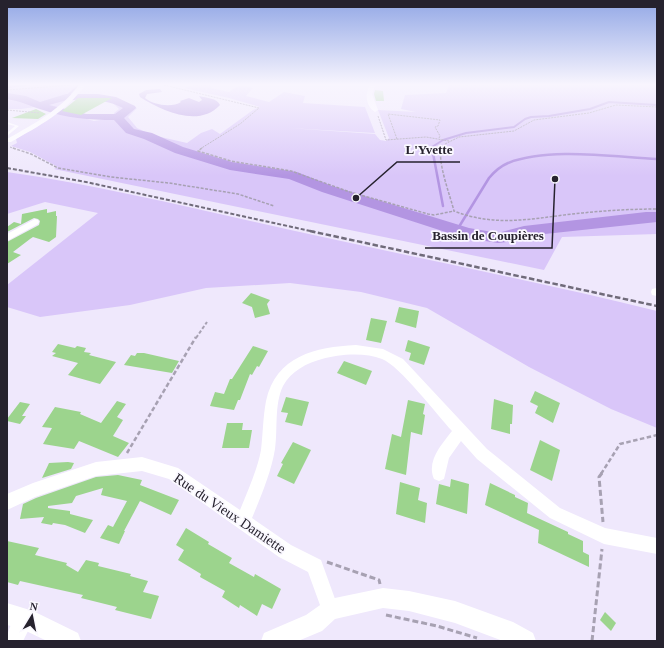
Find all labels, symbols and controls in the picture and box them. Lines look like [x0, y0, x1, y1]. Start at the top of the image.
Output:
callout: L'Yvette [397, 137, 460, 162]
text: L'Yvette [406, 142, 453, 157]
callout: Bassin de Coupières [425, 223, 552, 248]
text: Bassin de Coupières [432, 228, 544, 243]
street label: Rue du Vieux Damiette [171, 470, 288, 556]
north arrow [12, 596, 52, 636]
text: N [29, 600, 39, 613]

